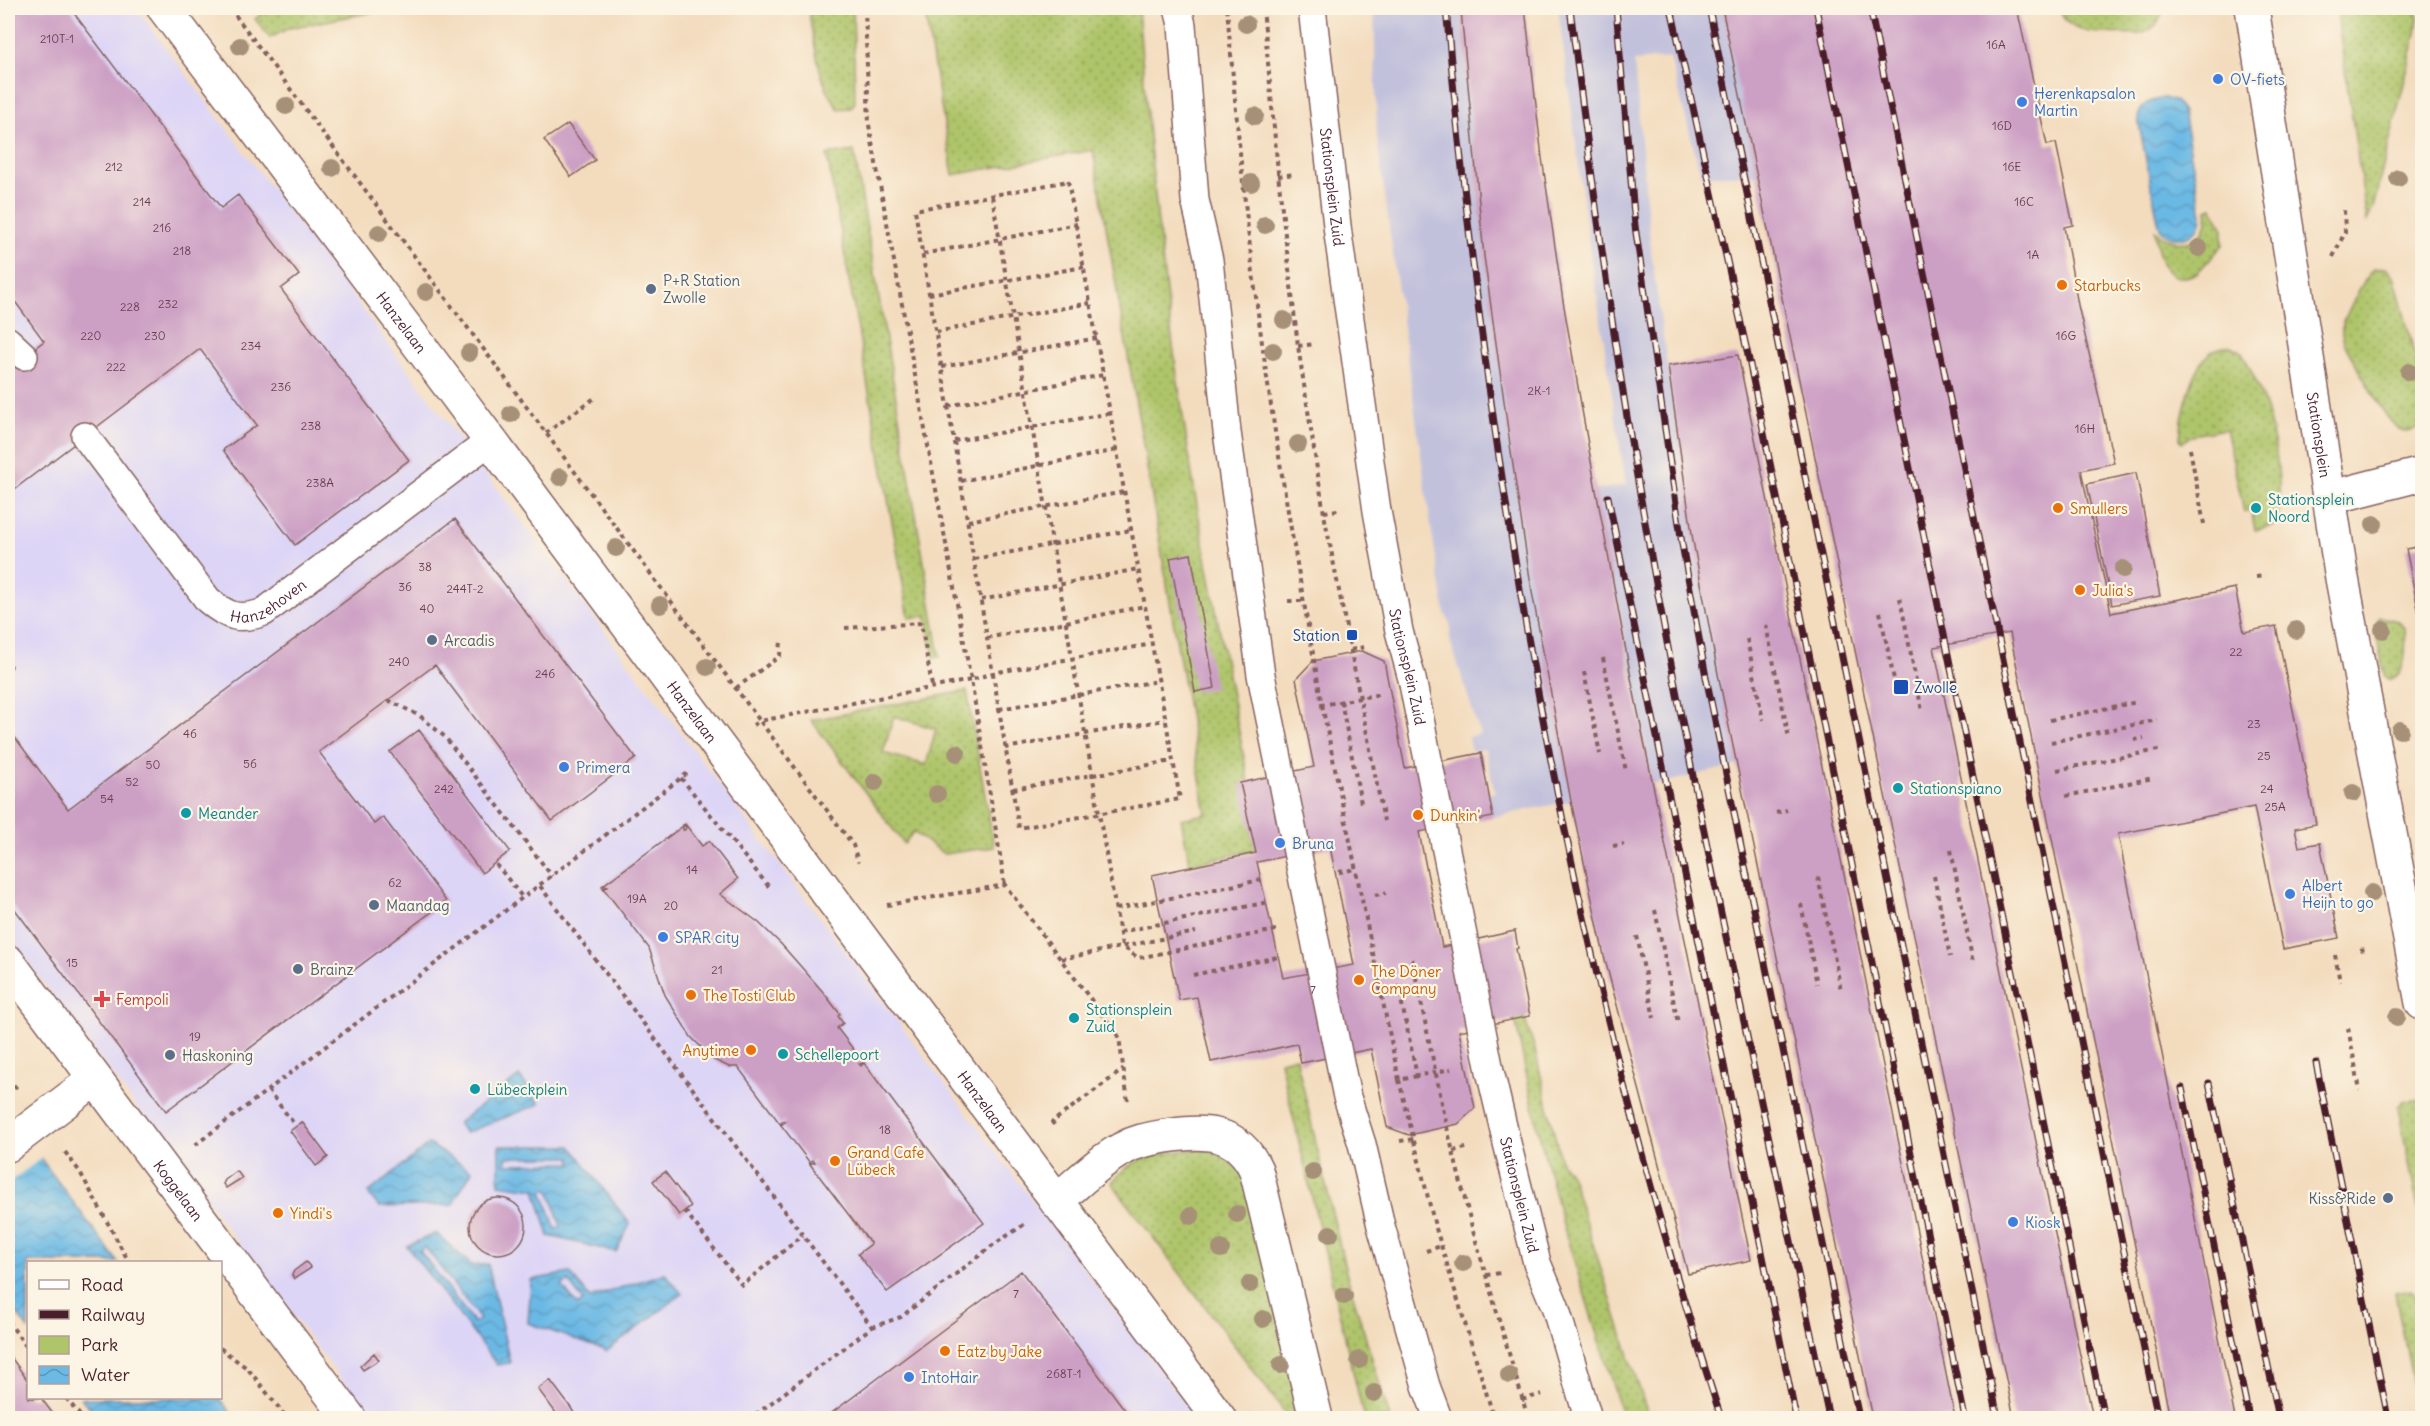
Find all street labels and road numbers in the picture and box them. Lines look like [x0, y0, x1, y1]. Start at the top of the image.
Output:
street label: Stationsplein Zuid [1316, 127, 1349, 247]
street label: Hanzelaan [372, 288, 431, 357]
street label: Stationsplein [2303, 391, 2335, 479]
street label: Hanzehoven [229, 574, 310, 626]
street label: Stationsplein Zuid [1386, 607, 1430, 727]
street label: Hanzelaan [663, 677, 722, 747]
street label: Hanzelaan [954, 1067, 1012, 1136]
street label: Stationsplein Zuid [1496, 1135, 1544, 1255]
street label: Koggelaan [150, 1156, 208, 1225]

